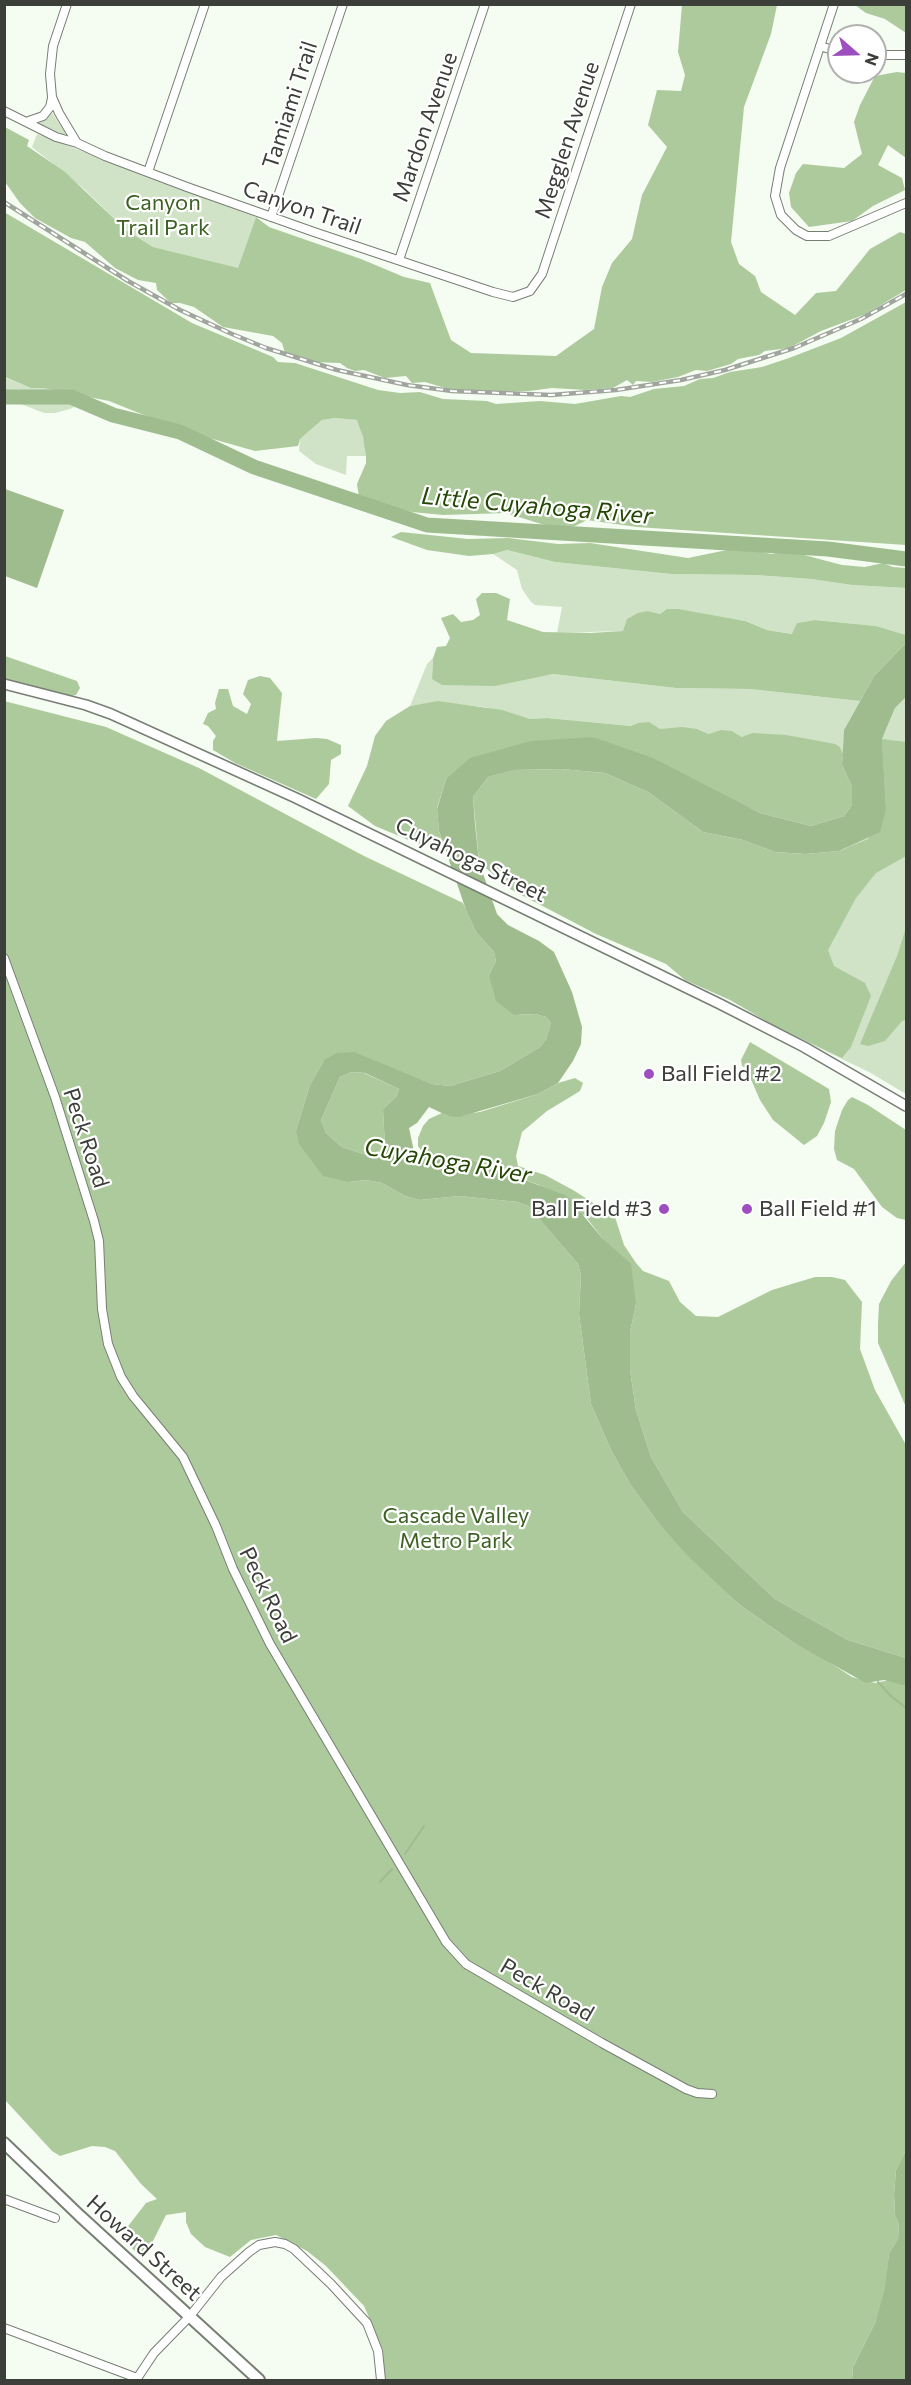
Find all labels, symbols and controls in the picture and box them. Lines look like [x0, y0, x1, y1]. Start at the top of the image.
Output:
north arrow [827, 24, 887, 84]
street label: Tamiami Trail [257, 38, 323, 172]
street label: Mardon Avenue [387, 49, 463, 205]
text: N [862, 51, 883, 69]
street label: Megglen Avenue [529, 58, 605, 222]
street label: Canyon Trail [239, 175, 365, 241]
park label: Canyon Trail Park [116, 190, 210, 242]
water label: Little Cuyahoga River [420, 482, 654, 530]
street label: Cuyahoga Street [391, 812, 551, 908]
place label: Ball Field #2 [661, 1061, 782, 1087]
marker: Ball Field #2 [642, 1067, 656, 1081]
street label: Peck Road [57, 1085, 115, 1191]
water label: Cuyahoga River [362, 1132, 534, 1190]
place label: Ball Field #3 [531, 1196, 652, 1222]
place label: Ball Field #1 [759, 1196, 877, 1222]
marker: Ball Field #3 [657, 1202, 671, 1216]
marker: Ball Field #1 [740, 1202, 754, 1216]
park label: Cascade Valley Metro Park [383, 1503, 529, 1554]
street label: Peck Road [233, 1543, 303, 1647]
street label: Peck Road [496, 1953, 598, 2027]
street label: Howard Street [81, 2189, 207, 2307]

